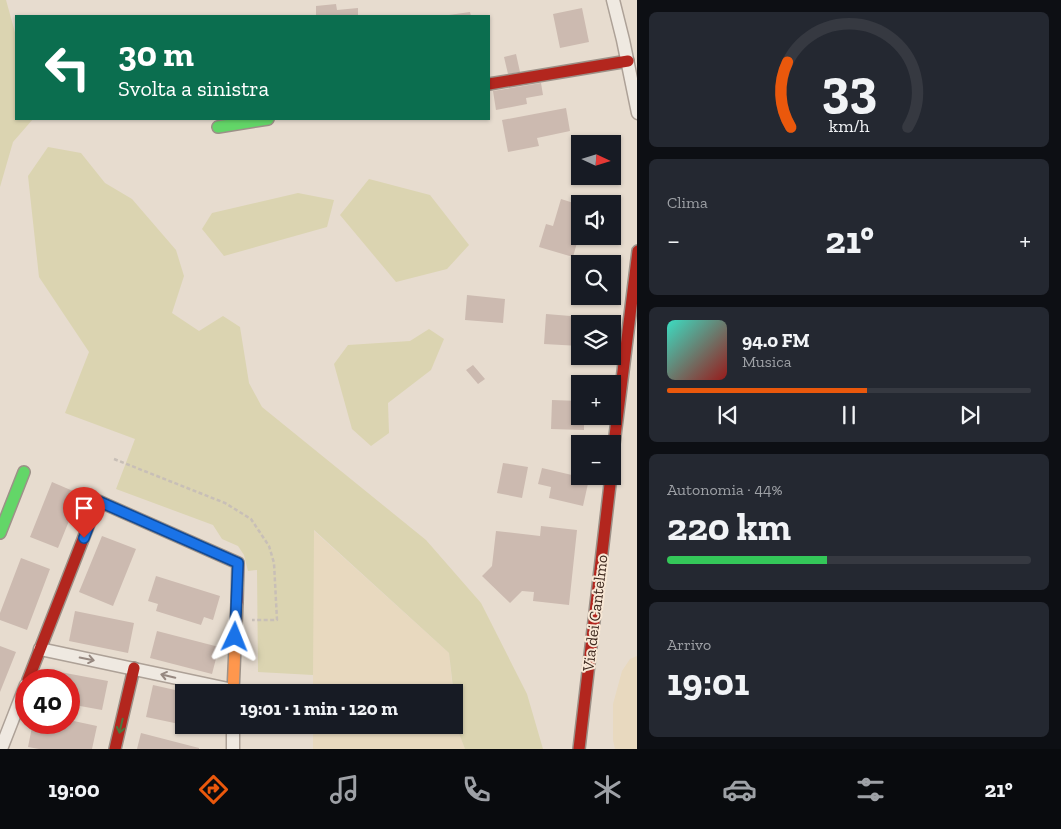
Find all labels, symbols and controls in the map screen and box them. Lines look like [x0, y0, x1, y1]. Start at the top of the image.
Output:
text: 30 m [118, 33, 194, 75]
icon: left [35, 35, 100, 100]
text: 33 [821, 57, 877, 119]
text: Svolta a sinistra [118, 75, 269, 102]
text: km/h [829, 115, 869, 137]
north arrow [571, 135, 621, 185]
map controls [571, 135, 621, 485]
text: Clima [667, 193, 708, 212]
button: sound [571, 195, 621, 245]
text: 21° [825, 217, 874, 263]
text: − [667, 224, 680, 257]
text: + [1019, 224, 1031, 257]
button: search [571, 255, 621, 305]
button: layers [571, 315, 621, 365]
text: 94.0 FM [742, 329, 810, 352]
text: Musica [742, 352, 791, 371]
button: + [571, 375, 621, 425]
icon: previous [714, 401, 742, 429]
icon: pause [835, 401, 863, 429]
icon: next [956, 401, 984, 429]
button: − [571, 435, 621, 485]
text: Autonomia · 44% [667, 480, 783, 499]
pin [63, 487, 105, 538]
icon: arrive [70, 494, 98, 522]
text: 220 km [667, 504, 791, 550]
street label: Via dei Cantelmo [578, 554, 612, 673]
position arrow [208, 610, 260, 662]
text: Arrivo [667, 635, 711, 654]
one-way arrow [79, 654, 95, 664]
text: 19:01 [667, 659, 749, 705]
speed limit sign: 40 [15, 669, 80, 734]
one-way arrow [161, 671, 177, 680]
text: 19:01 · 1 min · 120 m [240, 697, 398, 720]
one-way arrow [116, 717, 125, 733]
icon: directions [196, 772, 231, 807]
icon: music [327, 772, 362, 807]
icon: phone [459, 772, 494, 807]
icon: climate [590, 772, 625, 807]
icon: car [722, 772, 757, 807]
icon: filters [853, 772, 888, 807]
text: 19:00 [48, 776, 100, 803]
text: 21° [985, 776, 1013, 803]

